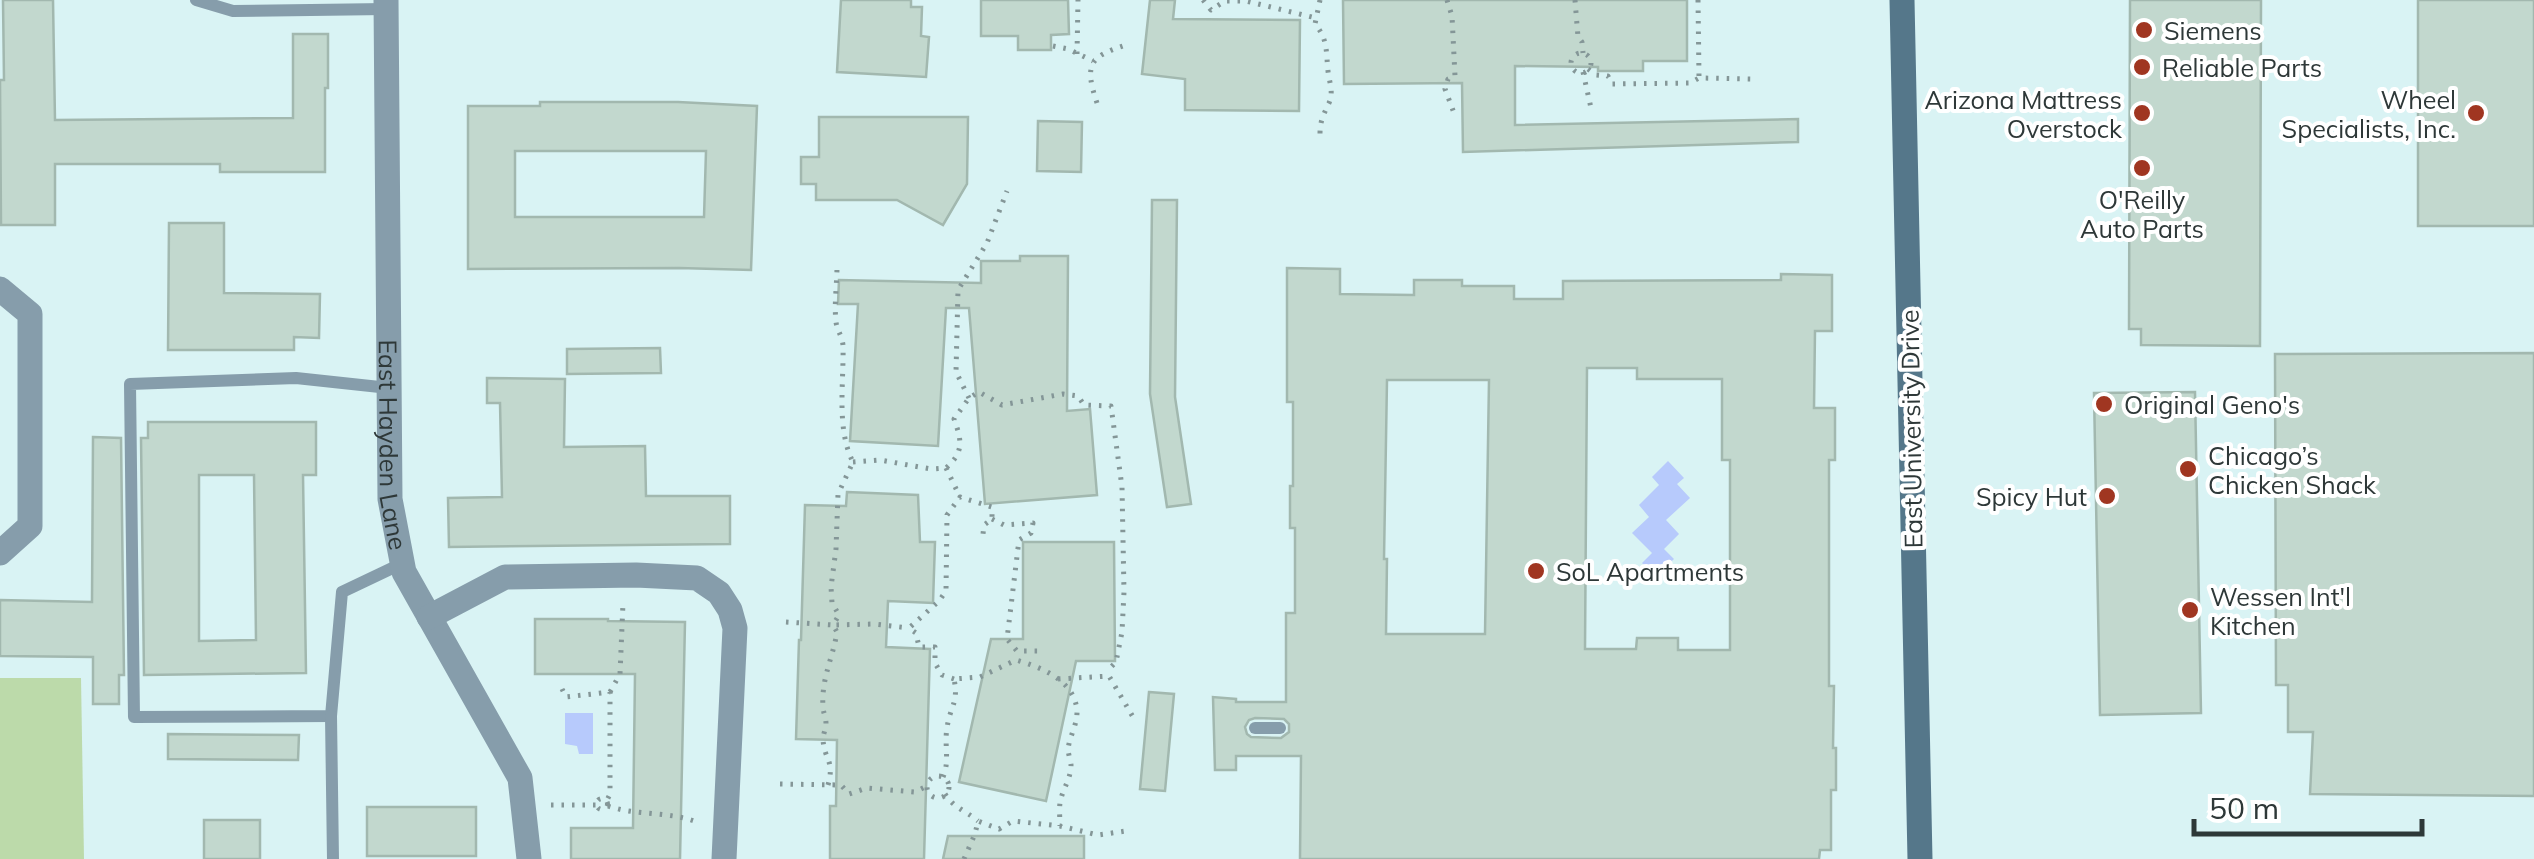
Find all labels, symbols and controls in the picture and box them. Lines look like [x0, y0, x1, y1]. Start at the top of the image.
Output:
place label: Siemens [2164, 15, 2262, 46]
marker: Siemens [2133, 19, 2155, 41]
place label: Reliable Parts [2162, 52, 2322, 83]
marker: Reliable Parts [2131, 56, 2153, 78]
place label: Arizona Mattress Overstock [1924, 84, 2123, 144]
place label: Wheel Specialists, Inc. [2282, 84, 2456, 144]
marker: Arizona Mattress Overstock [2131, 102, 2153, 124]
marker: Wheel Specialists, Inc. [2465, 102, 2487, 124]
marker: O'Reilly Auto Parts [2131, 157, 2153, 179]
place label: O'Reilly Auto Parts [2080, 184, 2204, 244]
street label: East University Drive [1893, 309, 1929, 549]
street label: East Hayden Lane [373, 339, 415, 552]
place label: Original Geno's [2124, 389, 2300, 420]
marker: Original Geno's [2093, 393, 2115, 415]
place label: Chicago’s Chicken Shack [2208, 440, 2377, 500]
marker: Chicago’s Chicken Shack [2177, 458, 2199, 480]
place label: Spicy Hut [1976, 481, 2087, 512]
marker: Spicy Hut [2096, 485, 2118, 507]
place label: SoL Apartments [1556, 556, 1744, 587]
marker: SoL Apartments [1525, 560, 1547, 582]
place label: Wessen Int'l Kitchen [2210, 581, 2351, 641]
marker: Wessen Int'l Kitchen [2179, 599, 2201, 621]
scale bar [2194, 774, 2422, 836]
text: 50 m [2209, 789, 2279, 827]

